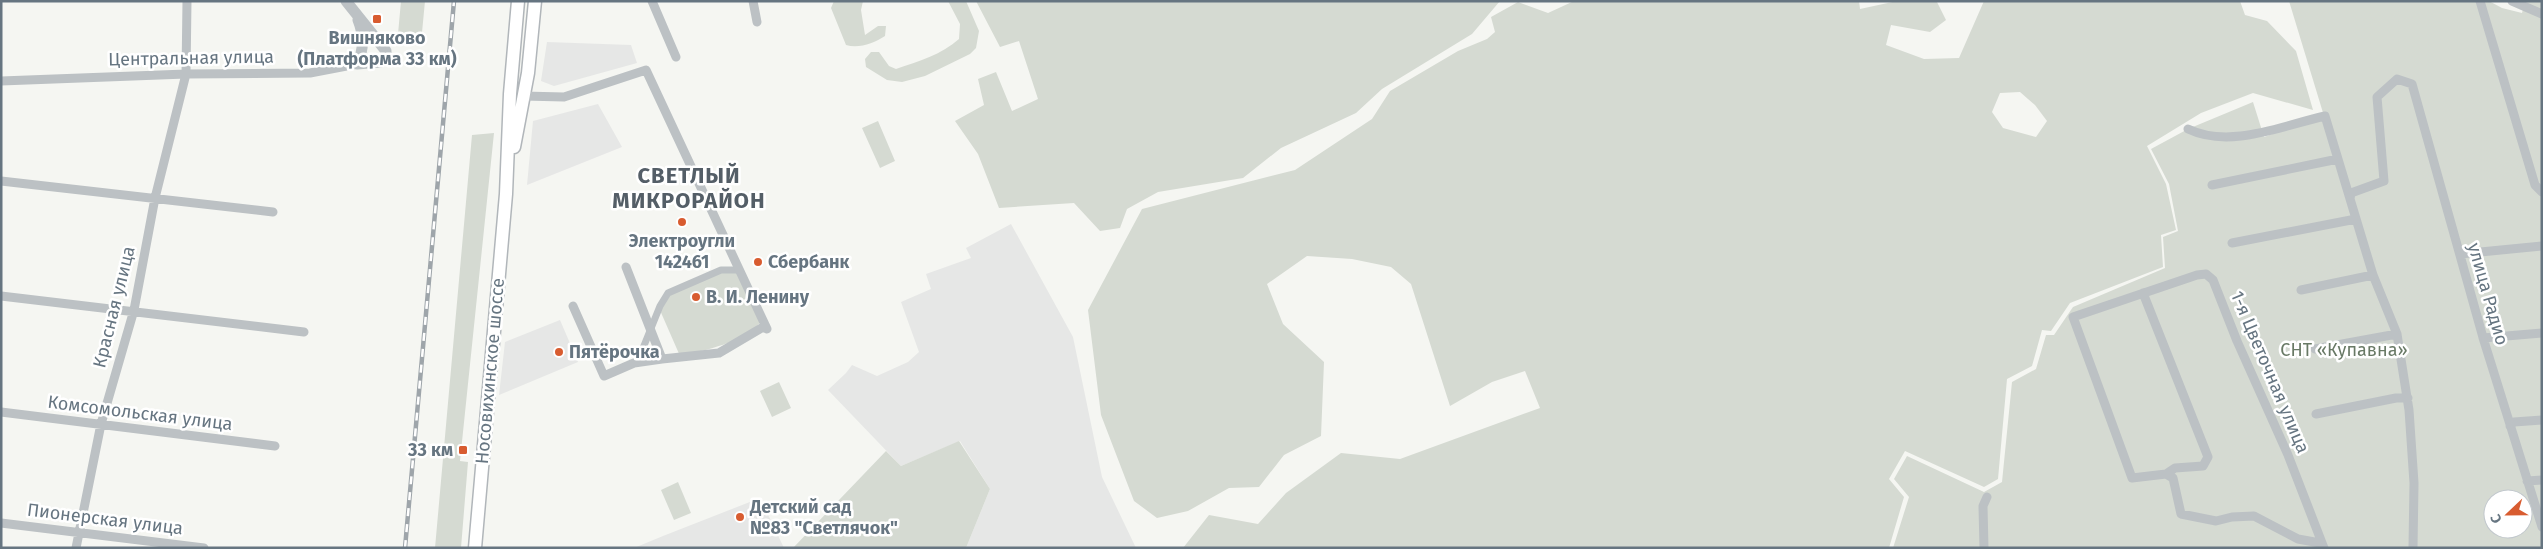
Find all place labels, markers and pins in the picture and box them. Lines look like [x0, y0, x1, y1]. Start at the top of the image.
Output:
marker: Вишняково (Платформа 33 км) [371, 13, 383, 25]
place label: Вишняково (Платформа 33 км) [298, 27, 457, 70]
marker: Электроугли 142461 [676, 216, 688, 228]
place label: Электроугли 142461 [629, 230, 735, 273]
place label: Сбербанк [768, 251, 850, 273]
marker: Сбербанк [752, 256, 764, 268]
place label: В. И. Ленину [706, 286, 810, 308]
marker: В. И. Ленину [690, 291, 702, 303]
place label: Пятёрочка [569, 341, 660, 363]
marker: Пятёрочка [553, 346, 565, 358]
place label: 33 км [407, 439, 453, 461]
marker: 33 км [457, 444, 469, 456]
place label: Детский сад №83 "Светлячок" [749, 496, 898, 539]
marker: Детский сад №83 "Светлячок" [734, 511, 746, 523]

